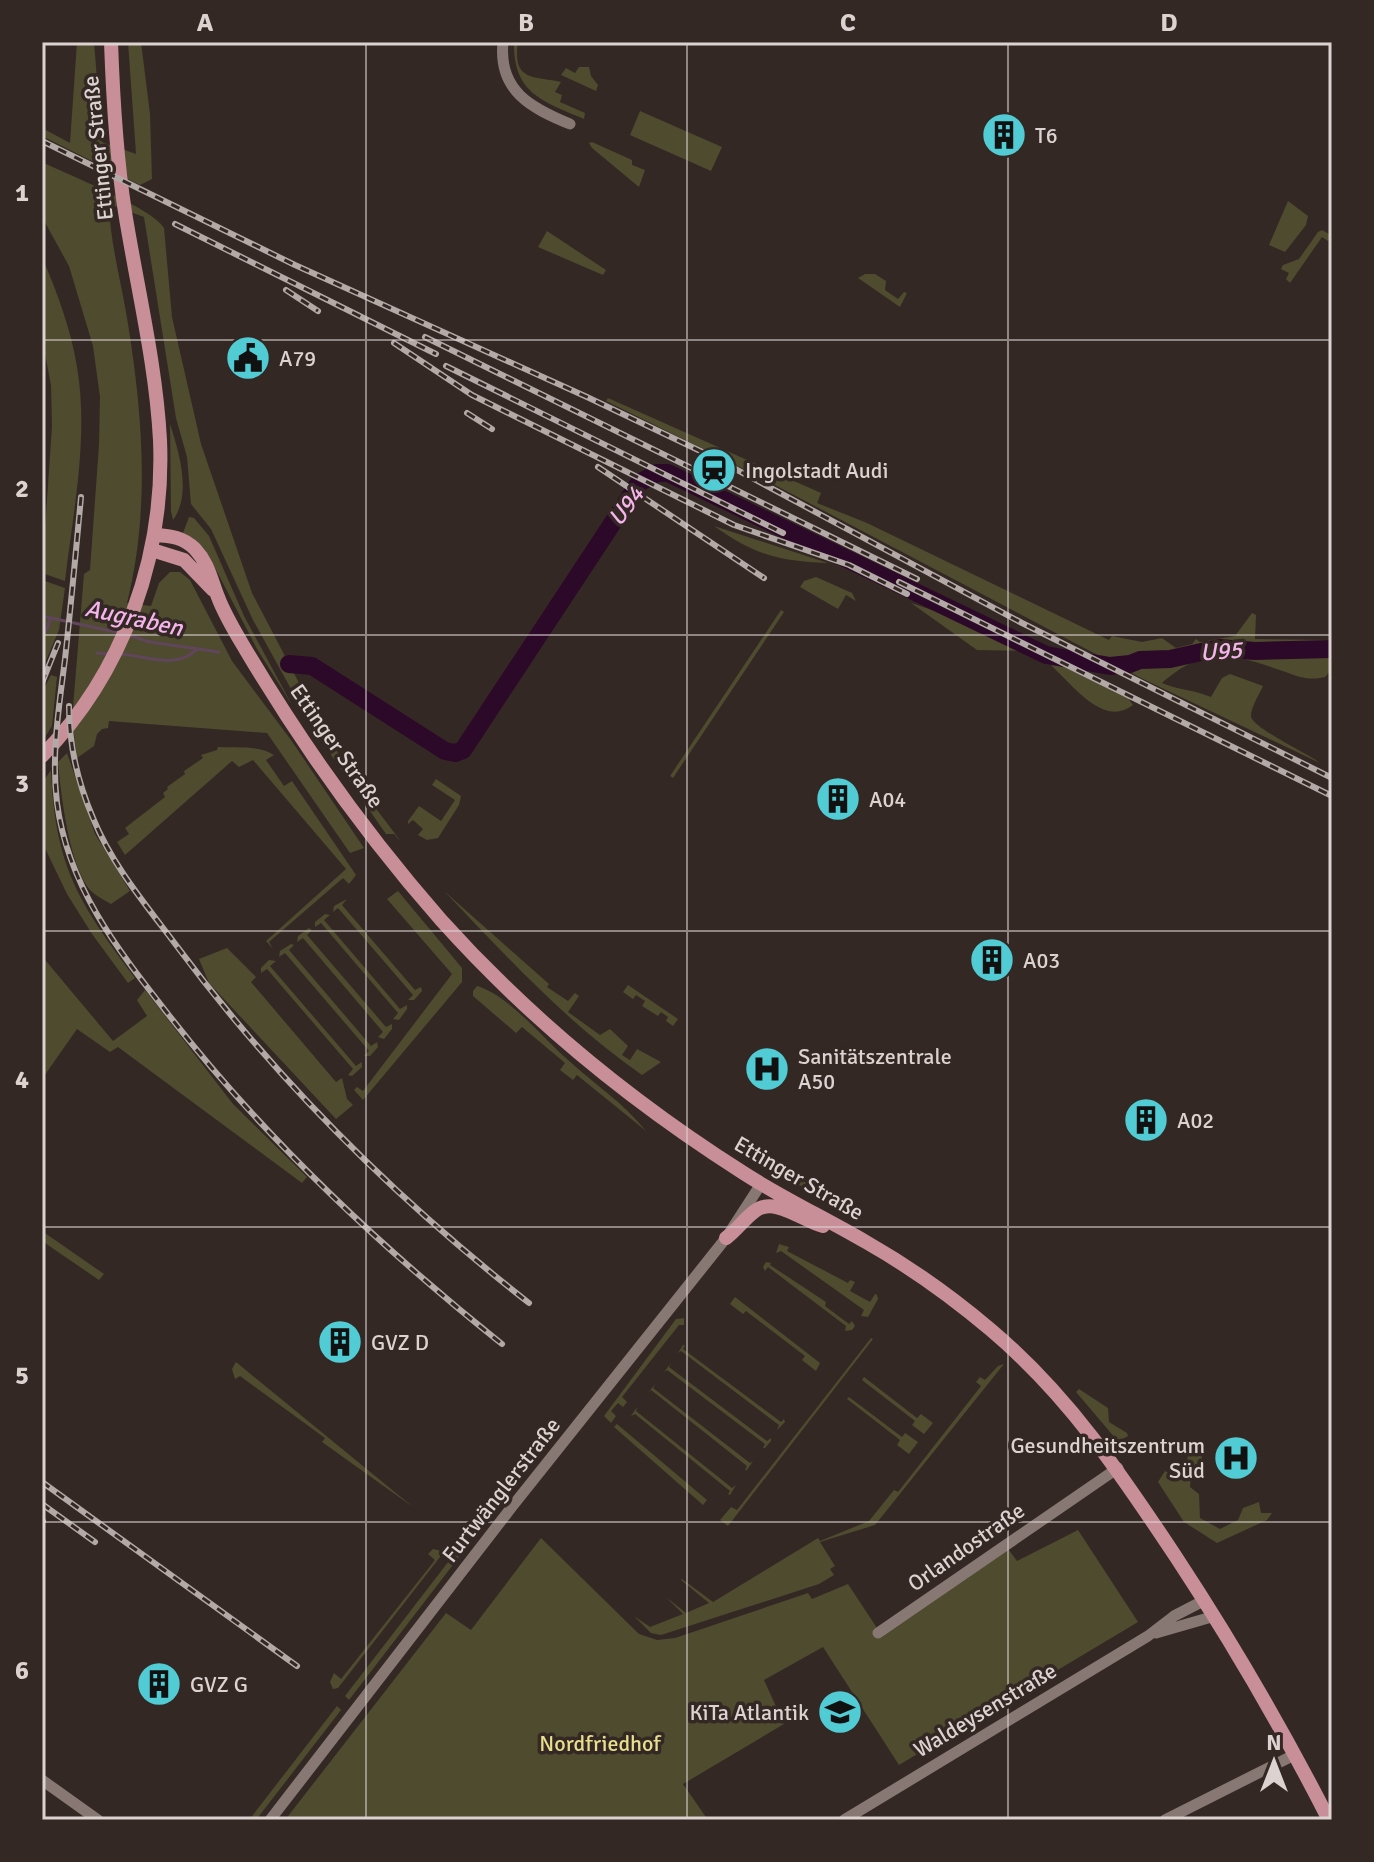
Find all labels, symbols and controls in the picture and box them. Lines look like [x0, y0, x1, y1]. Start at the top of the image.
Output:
text: A [197, 7, 214, 39]
text: B [518, 7, 534, 39]
text: C [840, 7, 856, 39]
text: D [1160, 7, 1178, 39]
street label: Ettinger Straße [77, 74, 119, 222]
building icon: T6 [980, 111, 1028, 159]
place label: T6 [1035, 122, 1058, 149]
text: 1 [15, 177, 29, 209]
public building icon: A79 [224, 334, 272, 382]
place label: A79 [279, 345, 316, 372]
station icon: Ingolstadt Audi [690, 446, 738, 494]
place label: Ingolstadt Audi [745, 457, 888, 484]
text: 2 [15, 473, 29, 505]
water label: U94 [601, 479, 651, 532]
water label: Augraben [83, 593, 186, 643]
water label: U95 [1199, 634, 1245, 667]
street label: Ettinger Straße [284, 679, 390, 813]
text: 3 [15, 768, 29, 800]
building icon: A04 [814, 775, 862, 823]
place label: A04 [869, 786, 906, 813]
building icon: A03 [968, 936, 1016, 984]
place label: A03 [1023, 947, 1060, 974]
place label: Sanitätszentrale A50 [798, 1043, 952, 1095]
hospital icon: Sanitätszentrale A50 [743, 1045, 791, 1093]
text: 4 [15, 1064, 29, 1096]
building icon: A02 [1122, 1096, 1170, 1144]
place label: A02 [1177, 1107, 1214, 1134]
street label: Ettinger Straße [729, 1130, 869, 1226]
building icon: GVZ D [316, 1318, 364, 1366]
place label: GVZ D [371, 1329, 429, 1356]
text: 5 [15, 1360, 29, 1392]
street label: Furtwänglerstraße [436, 1412, 566, 1568]
place label: Gesundheitszentrum Süd [1010, 1432, 1205, 1484]
hospital icon: Gesundheitszentrum Süd [1212, 1434, 1260, 1482]
street label: Orlandostraße [902, 1497, 1030, 1597]
text: 6 [15, 1655, 29, 1687]
street label: Waldeysenstraße [909, 1657, 1061, 1763]
building icon: GVZ G [135, 1660, 183, 1708]
place label: GVZ G [190, 1671, 248, 1698]
school or university icon: KiTa Atlantik [816, 1688, 864, 1736]
place label: KiTa Atlantik [689, 1699, 809, 1726]
north arrow [1234, 1722, 1314, 1802]
text: N [1266, 1729, 1282, 1756]
park label: Nordfriedhof [539, 1730, 662, 1757]

